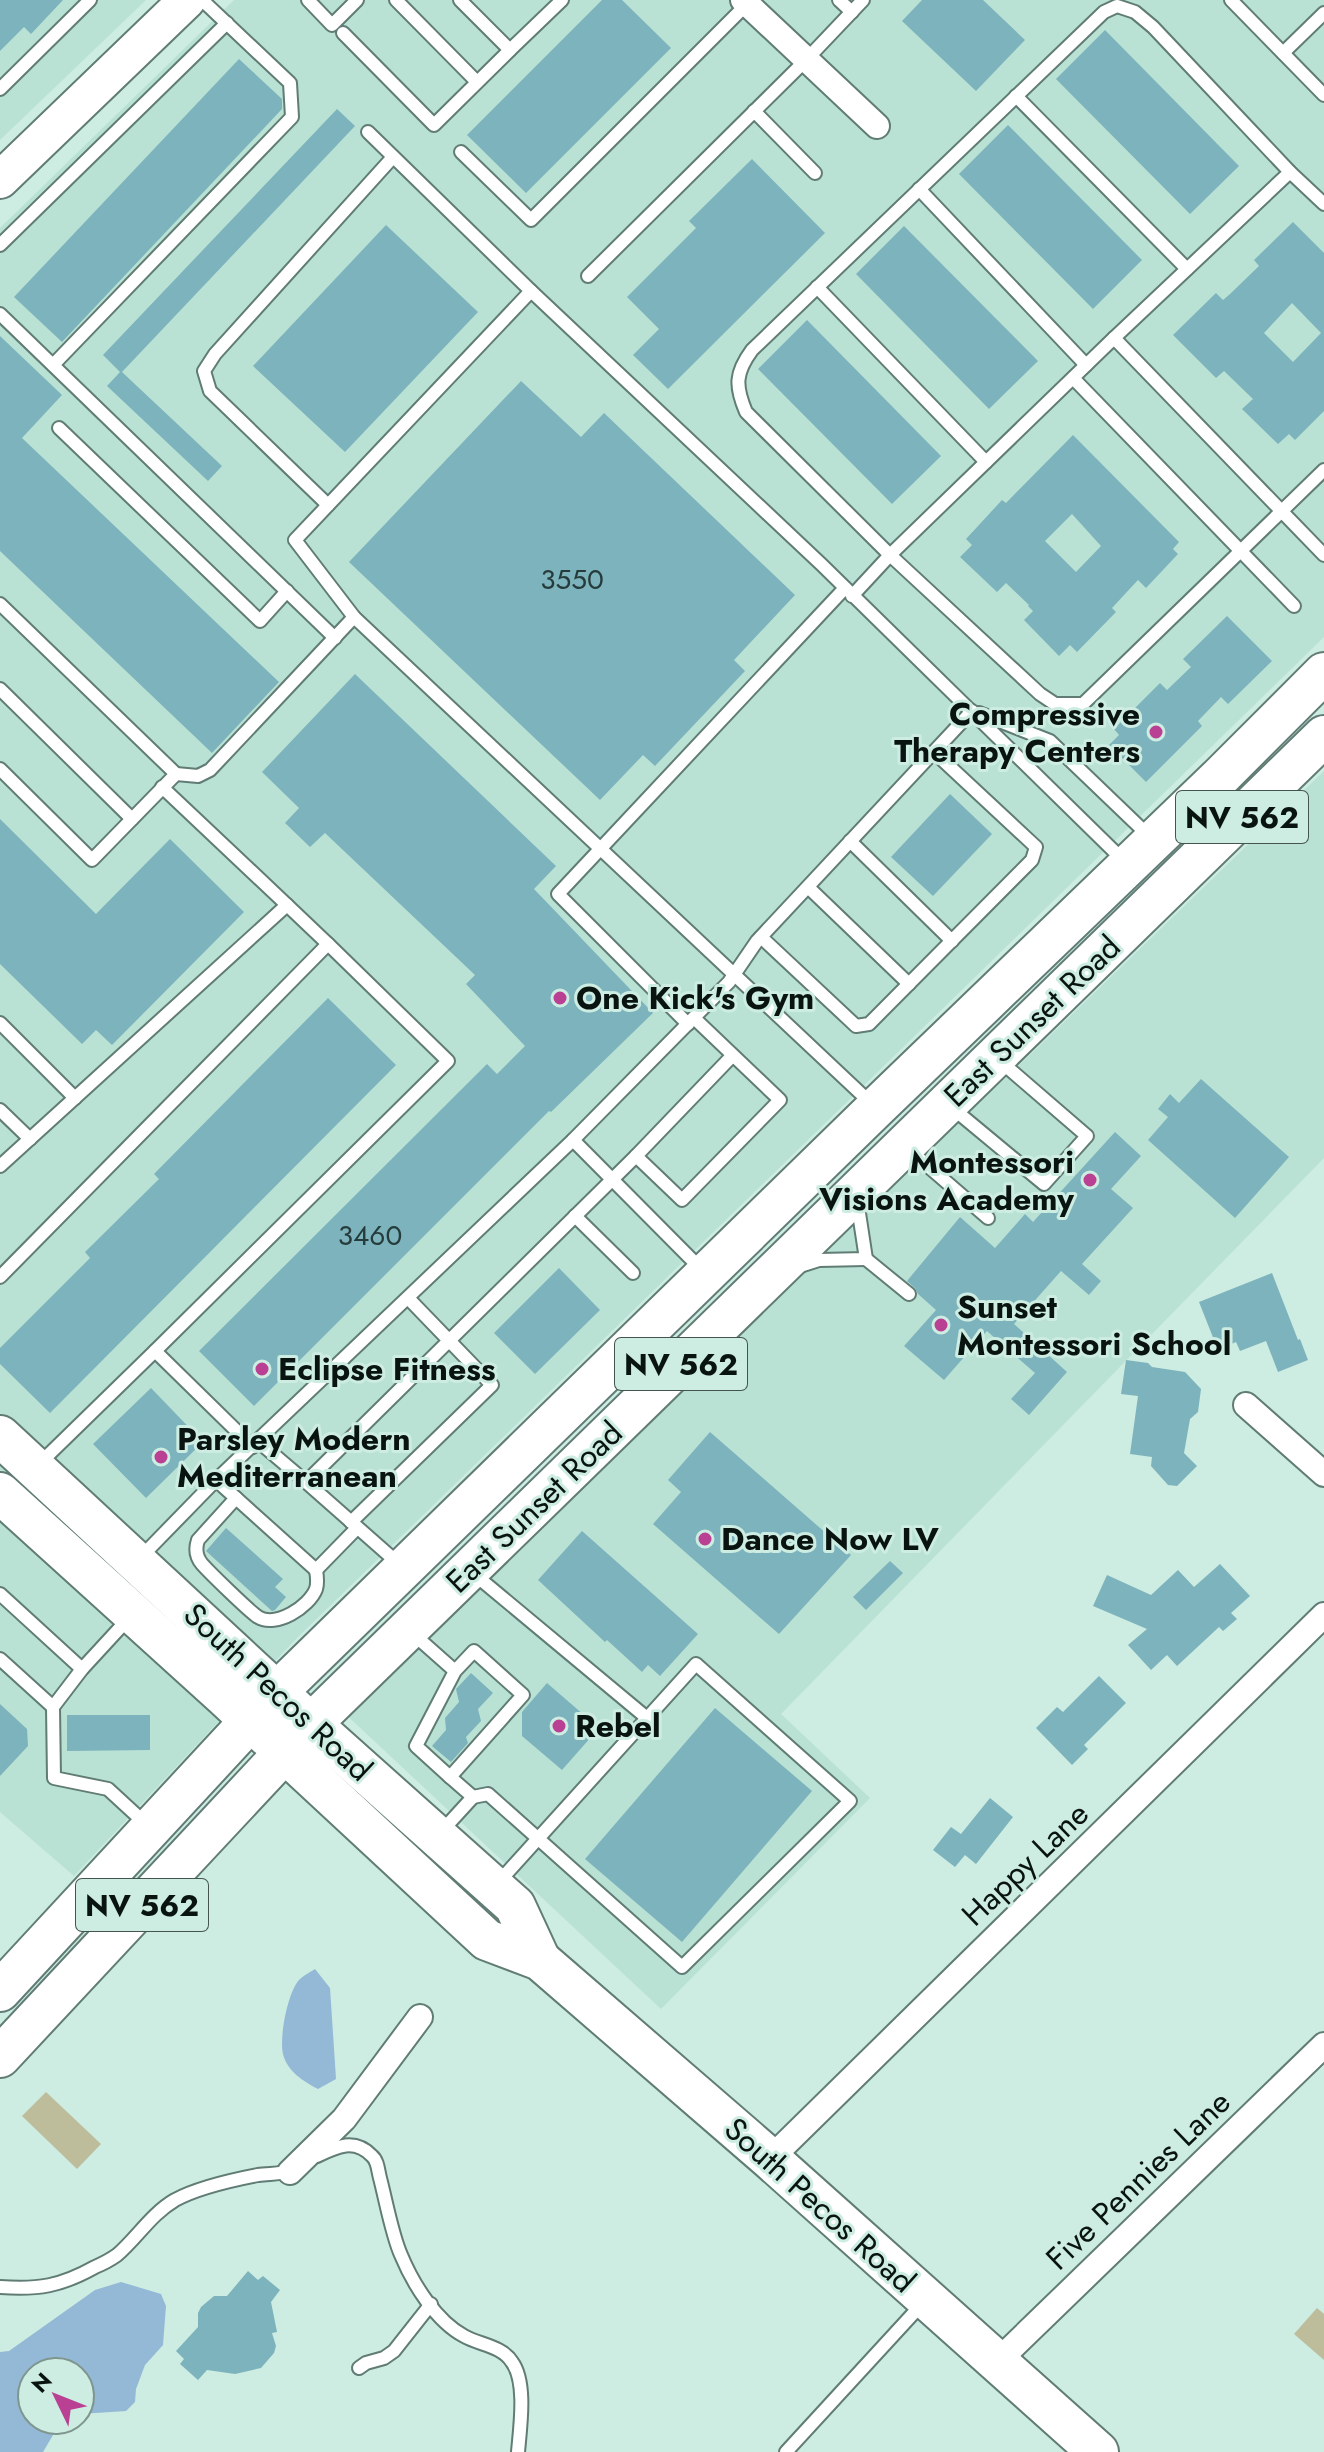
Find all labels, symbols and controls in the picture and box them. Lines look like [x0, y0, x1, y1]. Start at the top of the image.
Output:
house number: 3550 [540, 559, 604, 600]
place label: Compressive Therapy Centers [894, 691, 1140, 774]
marker: Compressive Therapy Centers [1147, 723, 1165, 741]
road number: NV 562 [1176, 791, 1308, 843]
street label: East Sunset Road [933, 925, 1131, 1117]
place label: One Kick's Gym [576, 975, 814, 1021]
marker: One Kick's Gym [551, 989, 569, 1007]
place label: Montessori Visions Academy [818, 1139, 1074, 1222]
marker: Montessori Visions Academy [1081, 1171, 1099, 1189]
house number: 3460 [338, 1215, 402, 1256]
place label: Sunset Montessori School [957, 1284, 1231, 1367]
marker: Sunset Montessori School [932, 1316, 950, 1334]
road number: NV 562 [615, 1338, 747, 1390]
place label: Eclipse Fitness [278, 1346, 495, 1392]
marker: Eclipse Fitness [253, 1360, 271, 1378]
street label: East Sunset Road [435, 1411, 633, 1603]
place label: Parsley Modern Mediterranean [177, 1416, 411, 1499]
marker: Parsley Modern Mediterranean [152, 1448, 170, 1466]
place label: Dance Now LV [721, 1516, 939, 1562]
marker: Dance Now LV [696, 1530, 714, 1548]
street label: South Pecos Road [173, 1592, 383, 1792]
place label: Rebel [575, 1703, 661, 1749]
marker: Rebel [550, 1717, 568, 1735]
street label: Happy Lane [951, 1792, 1099, 1936]
road number: NV 562 [76, 1879, 208, 1931]
street label: Five Pennies Lane [1035, 2080, 1241, 2280]
street label: South Pecos Road [714, 2107, 926, 2303]
north arrow [16, 2356, 96, 2436]
text: N [24, 2365, 59, 2400]

